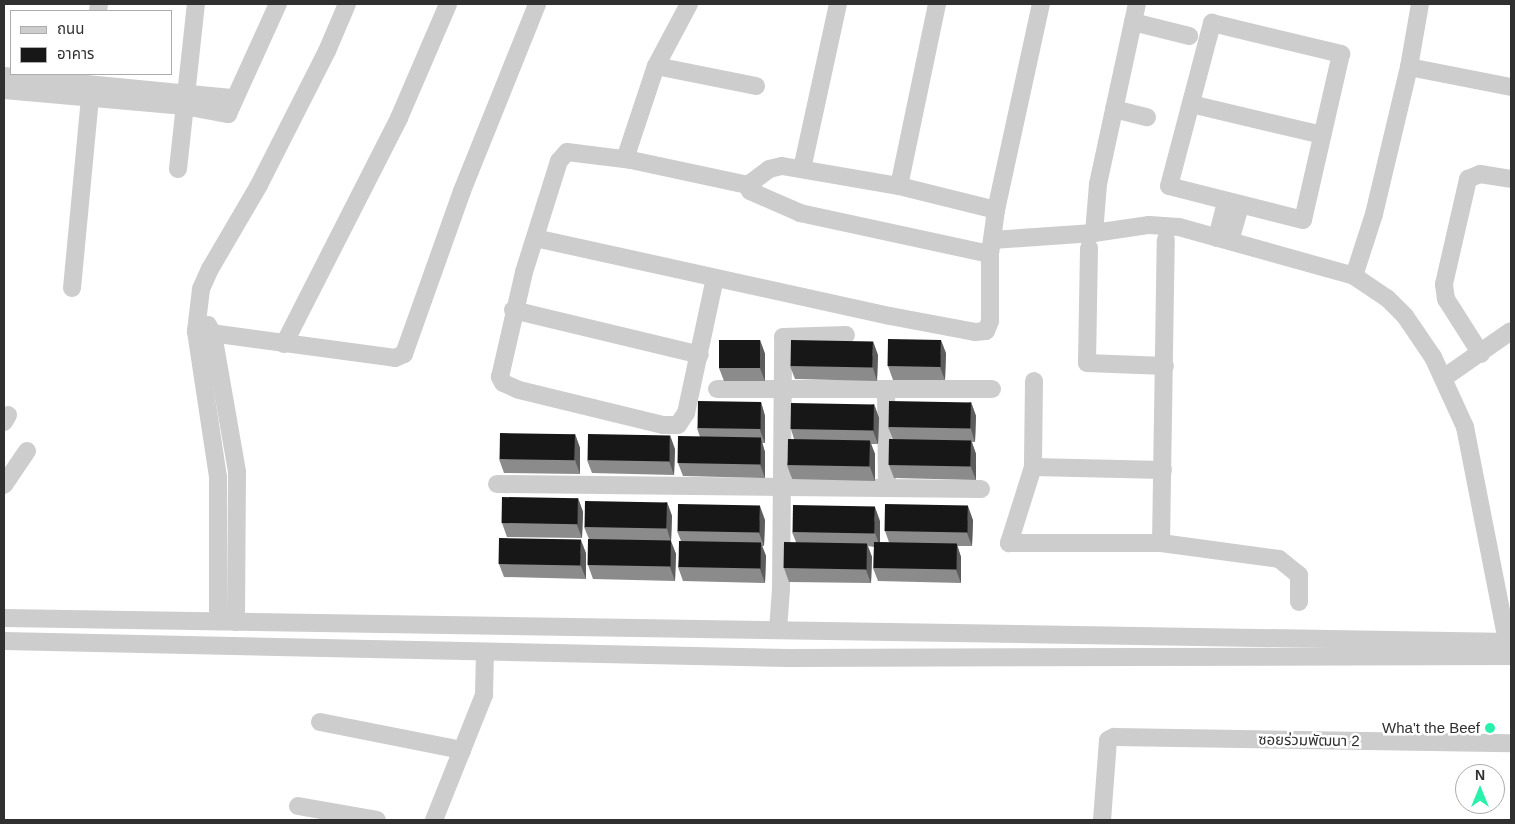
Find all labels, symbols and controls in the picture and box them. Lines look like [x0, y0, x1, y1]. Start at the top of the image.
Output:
legend [10, 10, 172, 75]
text: ถนน [57, 20, 84, 37]
text: อาคาร [57, 45, 94, 62]
place label: Wha't the Beef [1382, 719, 1480, 737]
marker: Wha't the Beef [1484, 722, 1496, 734]
street label: ซอยร่วมพัฒนา 2 [1258, 730, 1360, 750]
north arrow [1455, 764, 1505, 814]
text: N [1475, 767, 1485, 783]

